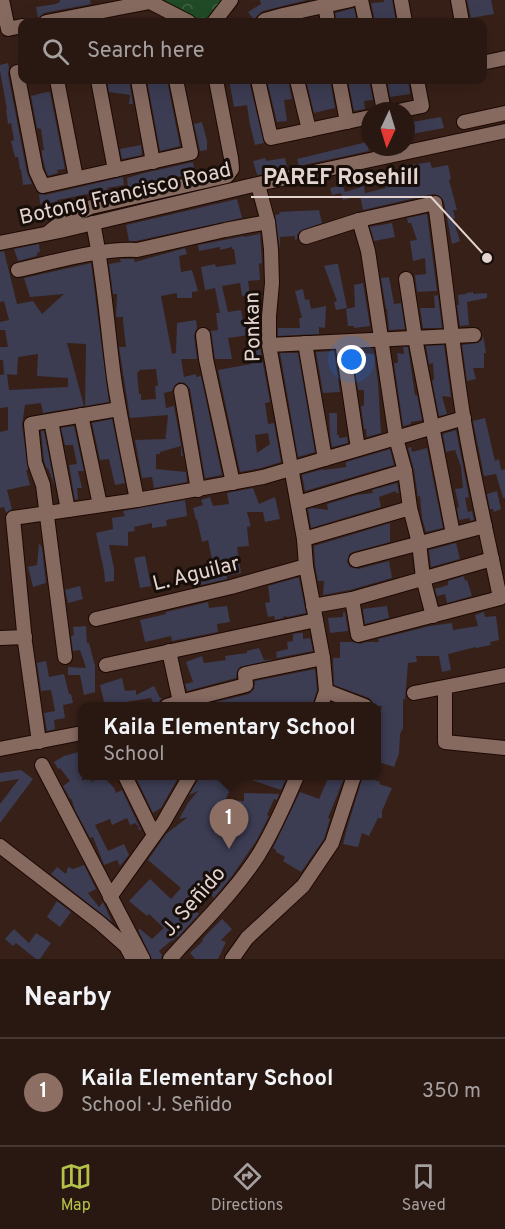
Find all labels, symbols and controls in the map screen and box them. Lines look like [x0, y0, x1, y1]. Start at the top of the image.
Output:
search box [18, 18, 487, 84]
icon: search [39, 35, 72, 68]
text: Search here [87, 38, 205, 65]
north arrow [361, 102, 415, 156]
street label: Botong Francisco Road [17, 157, 234, 232]
callout: PAREF Rosehill [251, 157, 431, 197]
text: PAREF Rosehill [263, 165, 419, 192]
street label: Ponkan [239, 291, 268, 362]
your location [337, 345, 366, 374]
street label: L. Aguilar [150, 551, 243, 598]
popup [78, 702, 381, 780]
text: Kaila Elementary School [103, 715, 356, 742]
text: School [103, 742, 164, 768]
pin: 1 [210, 800, 248, 849]
street label: J. Señido [156, 861, 232, 943]
text: Nearby [24, 982, 112, 1015]
text: Kaila Elementary School [81, 1066, 333, 1093]
text: 1 [40, 1079, 48, 1105]
text: 350 m [422, 1079, 481, 1105]
text: School · J. Señido [81, 1093, 232, 1119]
tab: Map [59, 1160, 92, 1216]
tab: Directions [211, 1160, 283, 1216]
tab: Saved [402, 1160, 446, 1216]

